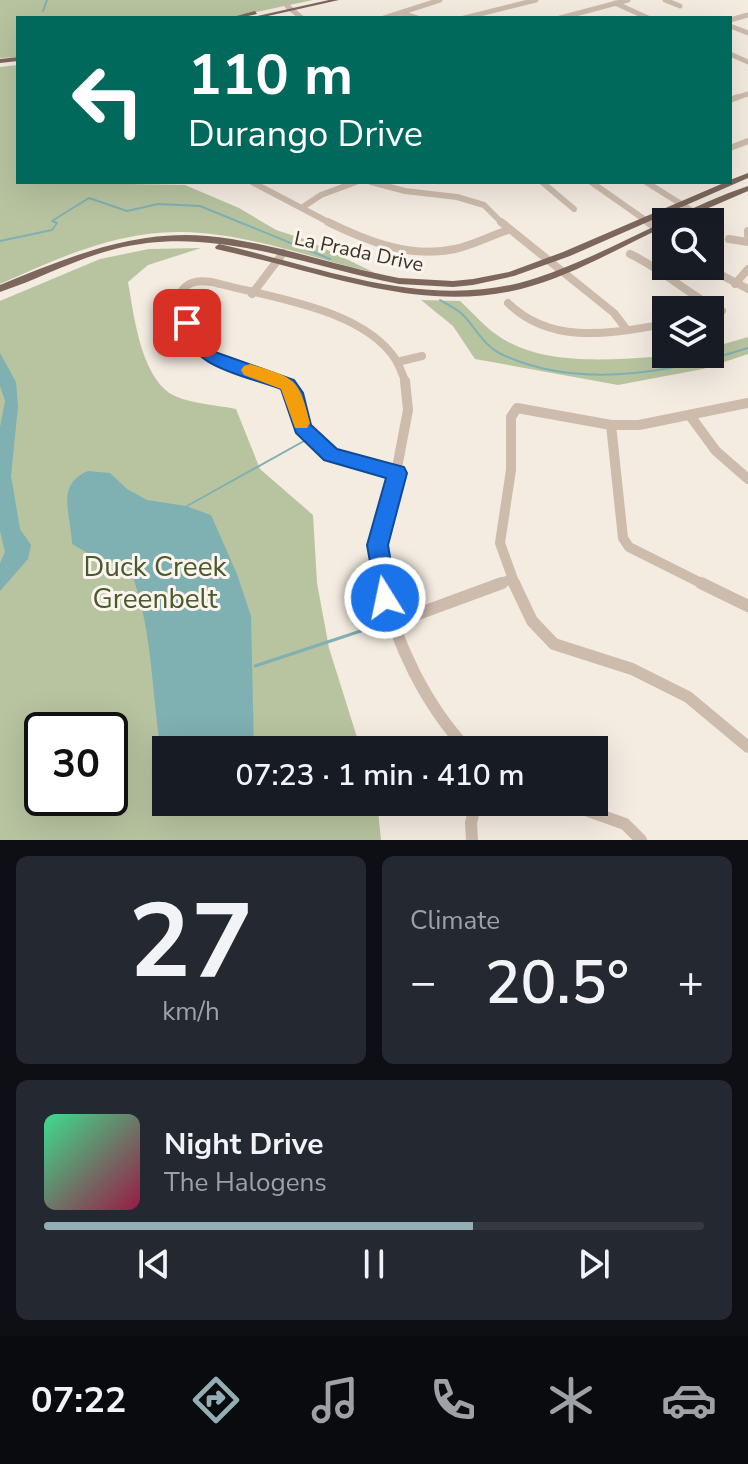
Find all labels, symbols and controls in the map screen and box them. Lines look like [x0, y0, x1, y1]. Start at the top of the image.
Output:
text: 110 m [188, 37, 353, 114]
icon: left [56, 48, 160, 152]
text: Durango Drive [188, 110, 423, 159]
map controls [652, 208, 724, 368]
button: search [652, 208, 724, 280]
street label: La Prada Drive [292, 225, 426, 278]
pin [153, 289, 221, 357]
button: layers [652, 296, 724, 368]
icon: arrive [165, 301, 209, 345]
park label: Duck Creek Greenbelt [83, 548, 228, 618]
position arrow [343, 556, 427, 640]
speed limit sign: 30 [24, 712, 128, 816]
text: 07:23 · 1 min · 410 m [235, 755, 525, 796]
text: 27 [129, 871, 253, 1013]
text: Climate [410, 903, 500, 938]
text: 20.5° [485, 942, 629, 1024]
text: − [410, 953, 436, 1013]
text: + [678, 953, 704, 1013]
text: km/h [162, 994, 220, 1029]
text: Night Drive [164, 1124, 323, 1165]
text: The Halogens [164, 1165, 327, 1200]
icon: previous [132, 1242, 176, 1286]
icon: pause [352, 1242, 396, 1286]
icon: next [572, 1242, 616, 1286]
icon: directions [188, 1372, 244, 1428]
icon: music [307, 1372, 363, 1428]
icon: phone [425, 1372, 481, 1428]
icon: climate [543, 1372, 599, 1428]
icon: car [661, 1372, 717, 1428]
text: 07:22 [31, 1376, 126, 1425]

